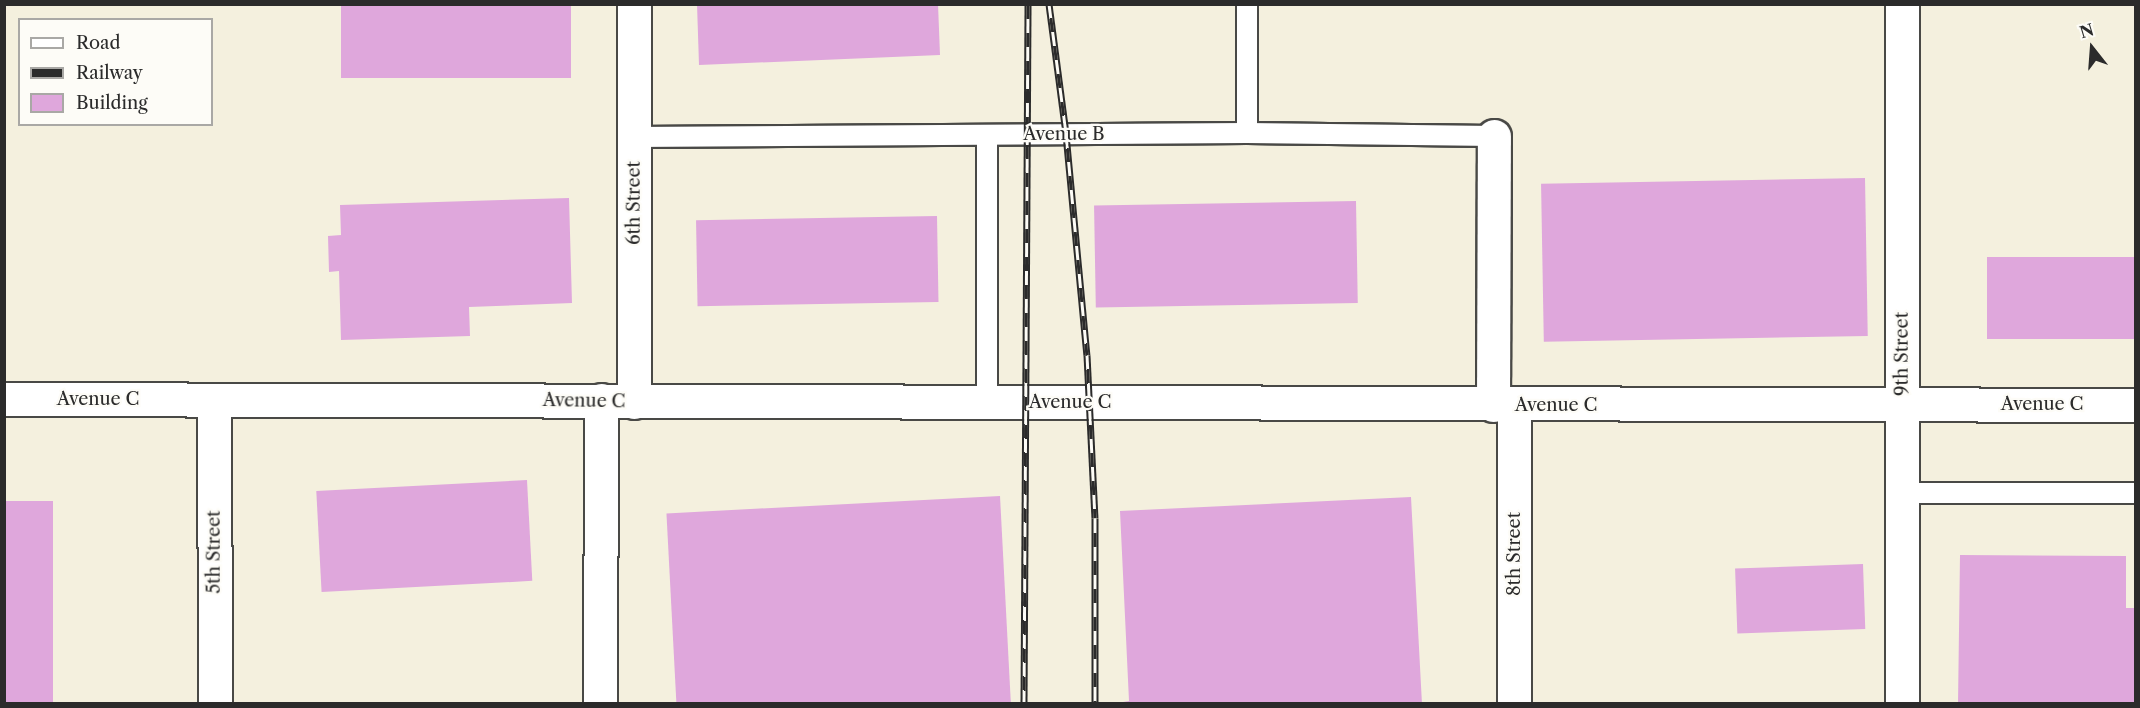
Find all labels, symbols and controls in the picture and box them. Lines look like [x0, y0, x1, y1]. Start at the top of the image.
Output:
legend [18, 18, 213, 126]
north arrow [2062, 18, 2122, 78]
text: N [2077, 19, 2096, 42]
text: Road [76, 32, 121, 54]
text: Railway [76, 62, 143, 84]
text: Building [76, 92, 148, 114]
street label: Avenue B [1023, 123, 1105, 145]
street label: 6th Street [623, 161, 645, 245]
street label: 9th Street [1891, 312, 1913, 396]
street label: Avenue C [57, 388, 139, 410]
street label: Avenue C [542, 389, 626, 413]
street label: Avenue C [1029, 391, 1111, 413]
street label: Avenue C [2001, 393, 2083, 415]
street label: Avenue C [1515, 394, 1597, 416]
street label: 5th Street [203, 510, 225, 594]
street label: 8th Street [1503, 512, 1525, 596]

